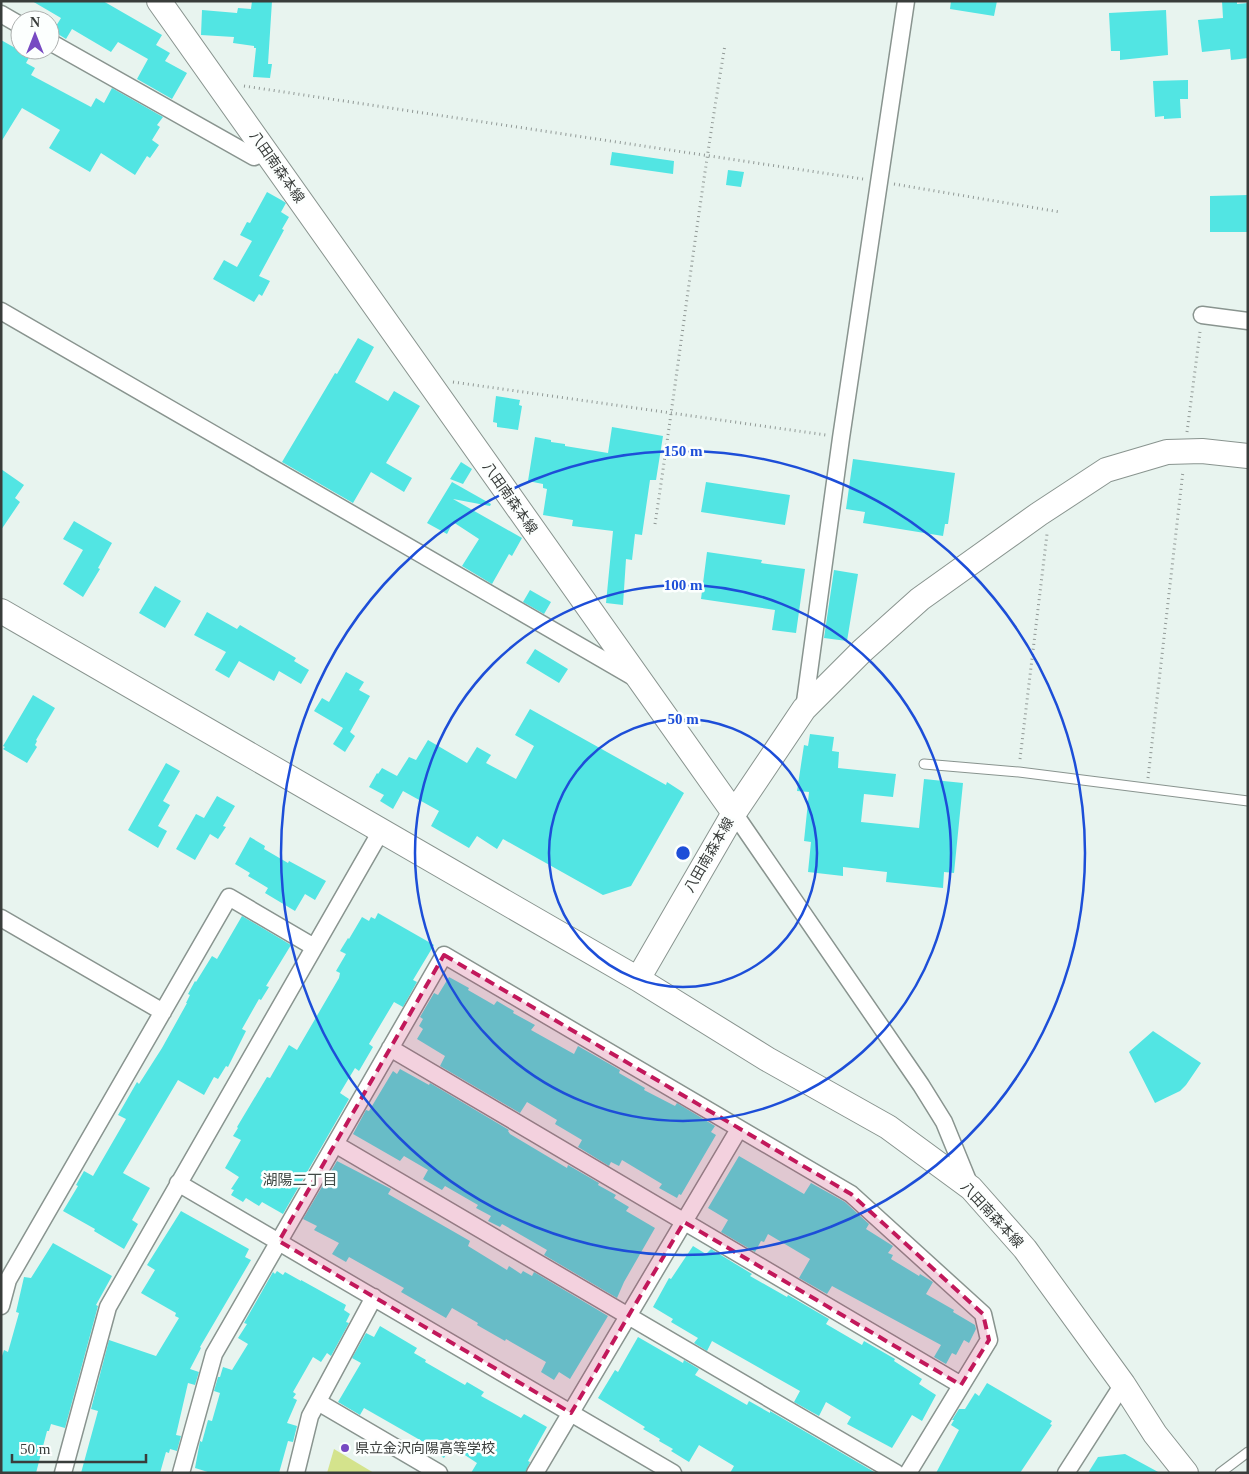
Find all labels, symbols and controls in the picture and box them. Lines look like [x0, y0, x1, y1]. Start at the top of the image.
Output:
north arrow [10, 10, 60, 60]
text: N [30, 15, 40, 30]
street label: 八田南森本線 [247, 128, 307, 206]
text: 150 m [664, 443, 703, 459]
street label: 八田南森本線 [480, 459, 540, 537]
text: 100 m [664, 577, 703, 593]
text: 50 m [667, 711, 699, 727]
street label: 八田南森本線 [682, 815, 736, 895]
centre of rings [674, 844, 692, 862]
district label: 湖陽二丁目 [262, 1172, 338, 1188]
street label: 八田南森本線 [958, 1179, 1026, 1251]
scale bar [12, 1432, 146, 1464]
place label: 県立金沢向陽高等学校 [355, 1440, 495, 1456]
text: 50 m [20, 1441, 51, 1457]
marker: 県立金沢向陽高等学校 [339, 1442, 351, 1454]

